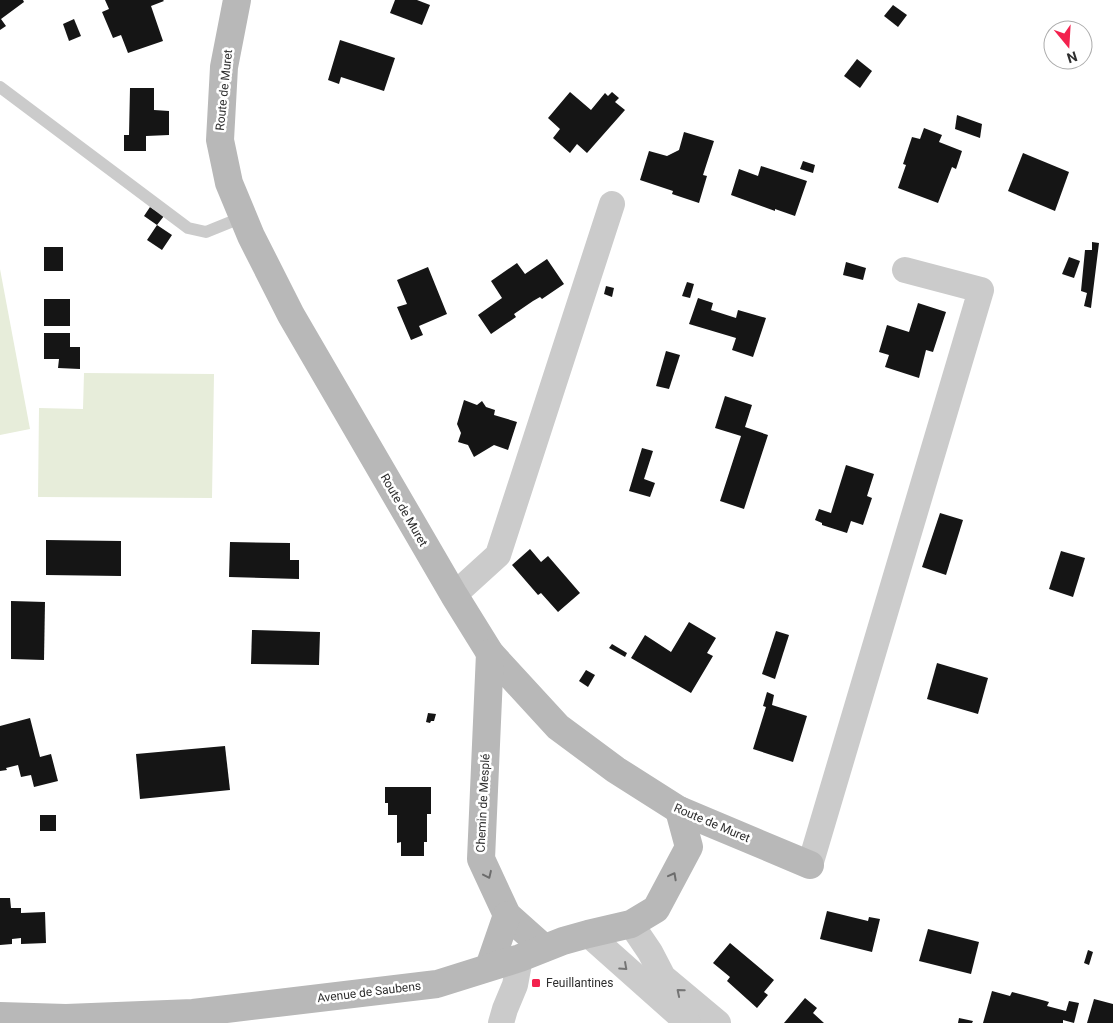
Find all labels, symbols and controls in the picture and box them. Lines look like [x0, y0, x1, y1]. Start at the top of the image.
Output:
north arrow [1043, 20, 1093, 70]
text: N [1065, 48, 1079, 67]
street label: Route de Muret [213, 49, 235, 131]
street label: Route de Muret [378, 471, 430, 549]
street label: Chemin de Mesplé [473, 753, 493, 853]
street label: Route de Muret [672, 801, 752, 845]
one-way arrow [482, 870, 492, 879]
one-way arrow [667, 873, 677, 882]
one-way arrow [618, 961, 627, 970]
place label: Feuillantines [546, 976, 613, 990]
marker: Feuillantines [530, 977, 542, 989]
street label: Avenue de Saubens [316, 979, 422, 1005]
one-way arrow [677, 988, 686, 997]

